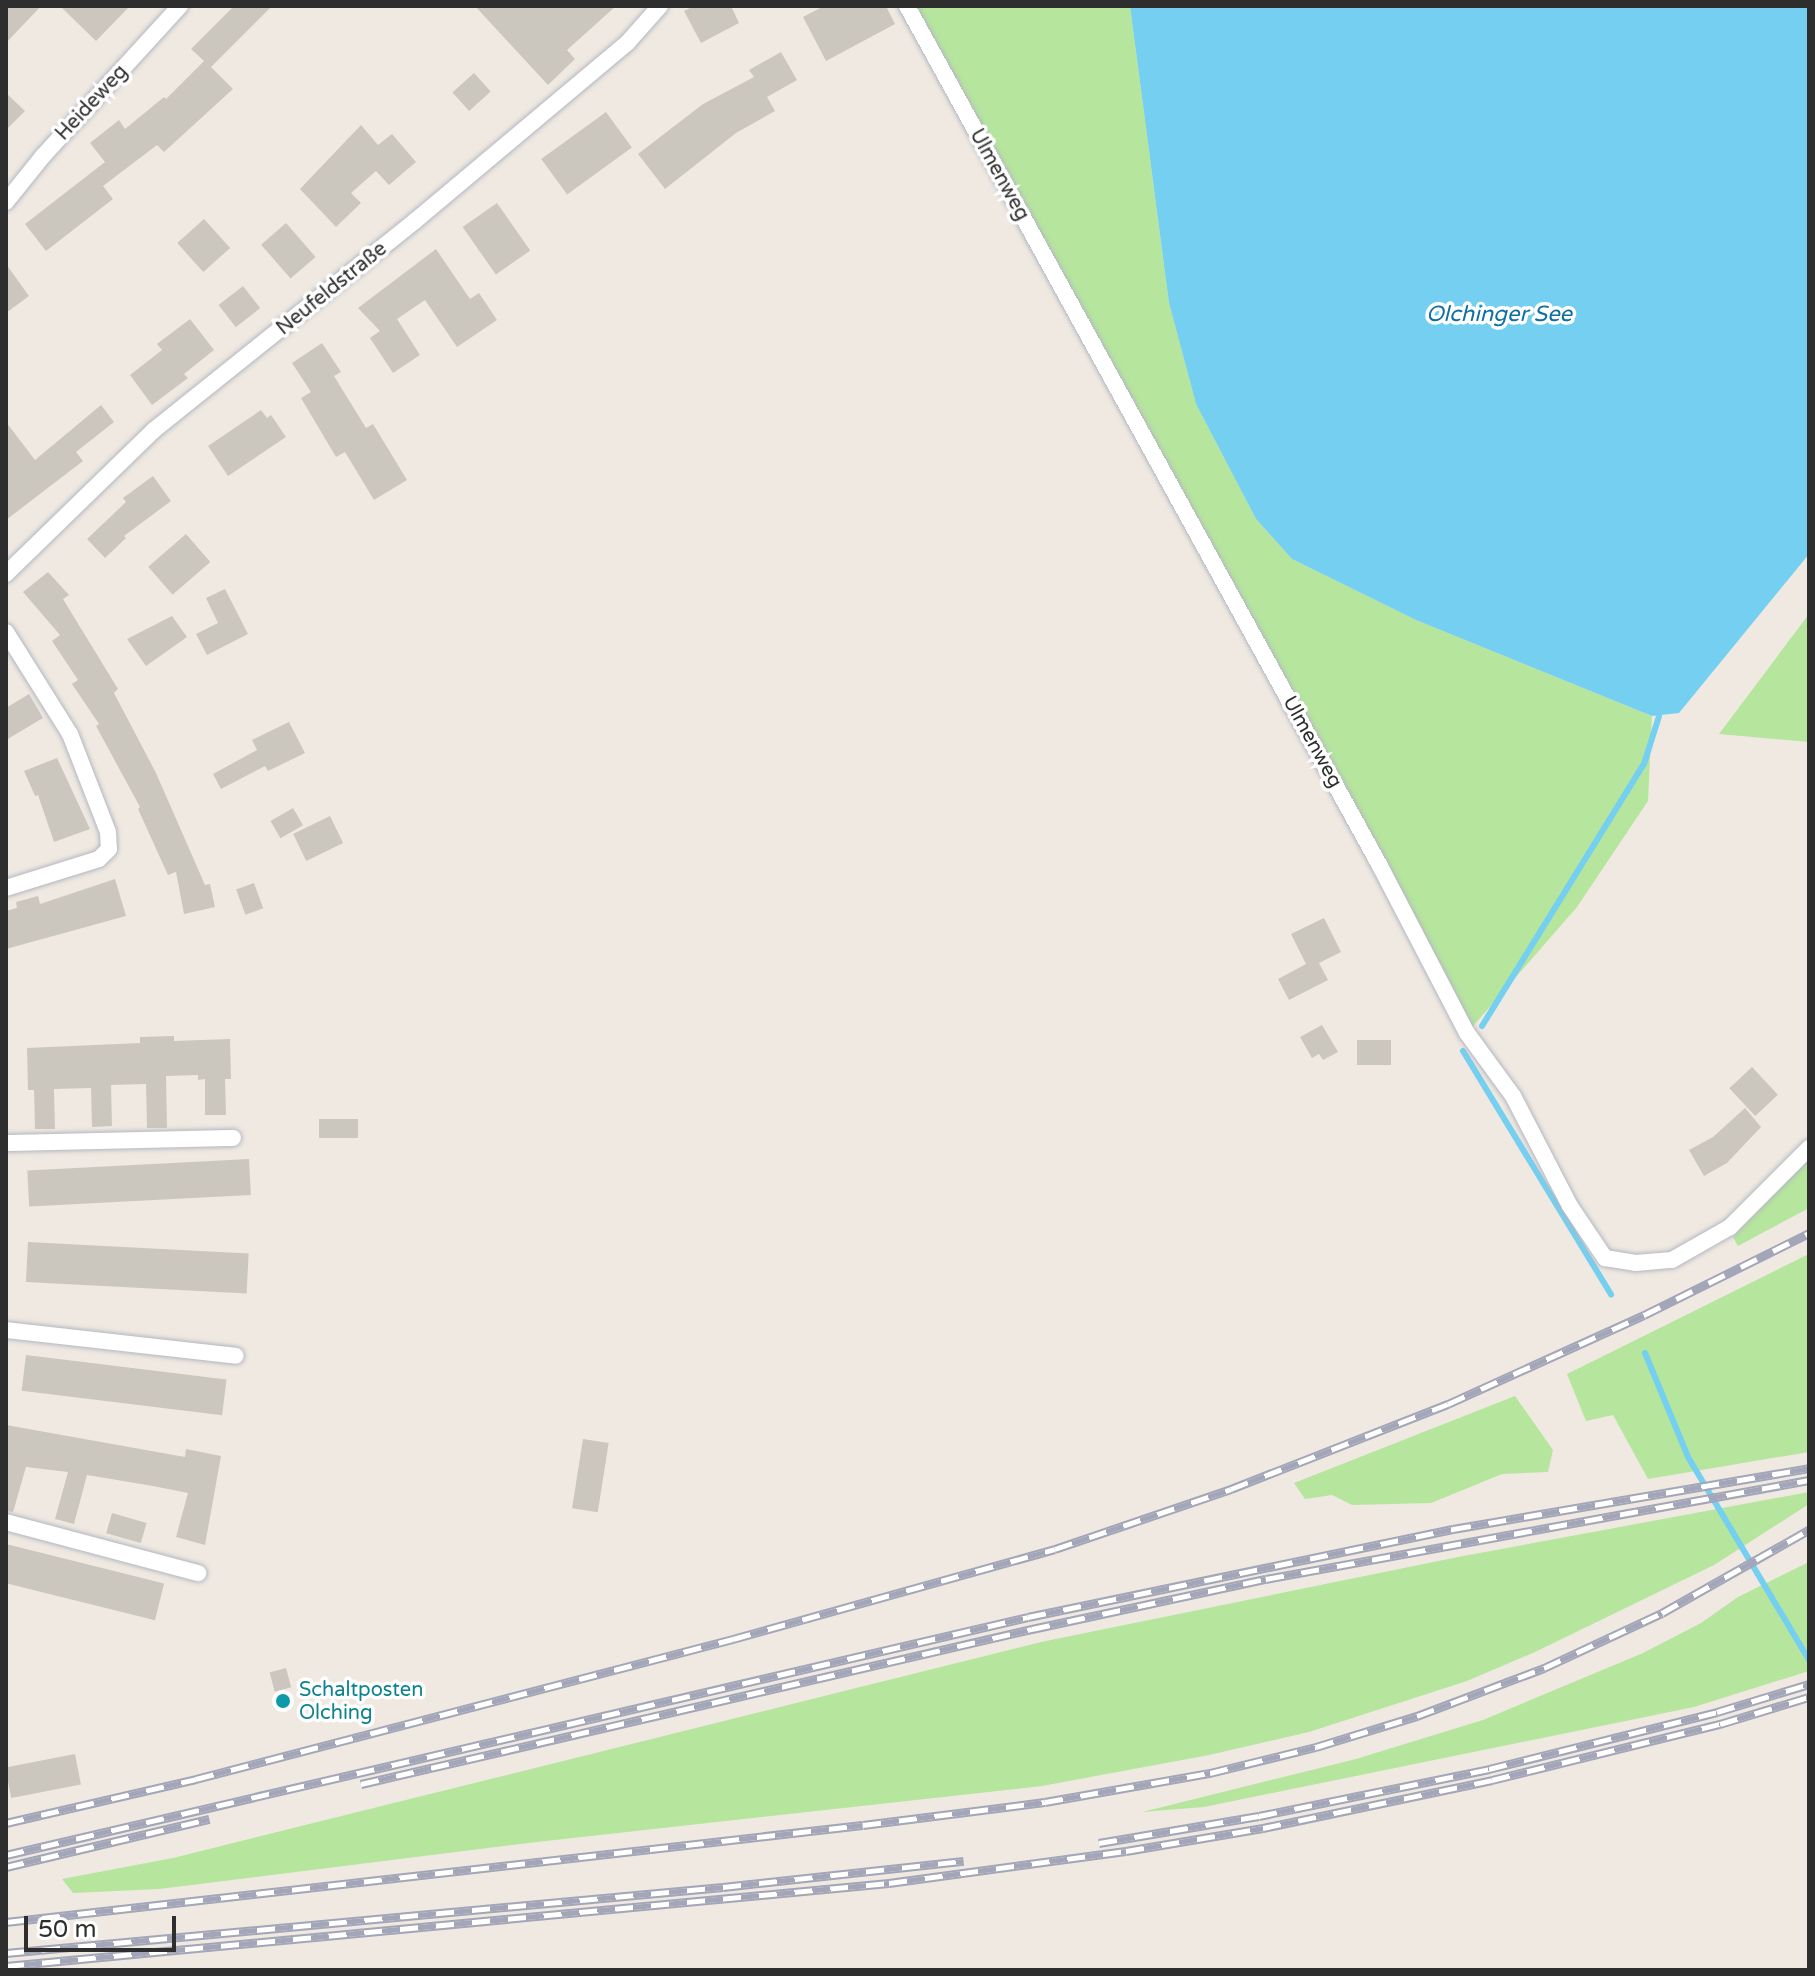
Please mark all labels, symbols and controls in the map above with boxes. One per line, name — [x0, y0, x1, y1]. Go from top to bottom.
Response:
street label: Heideweg — [51, 60, 133, 146]
street label: Ulmenweg — [964, 125, 1034, 225]
street label: Neufeldstraße — [272, 237, 392, 341]
water label: Olchinger See — [1426, 302, 1572, 328]
street label: Ulmenweg — [1277, 692, 1347, 792]
place label: Schaltposten Olching — [299, 1678, 423, 1725]
marker: Schaltposten Olching — [274, 1692, 292, 1710]
scale bar — [28, 1900, 180, 1950]
text: 50 m — [38, 1915, 96, 1944]

